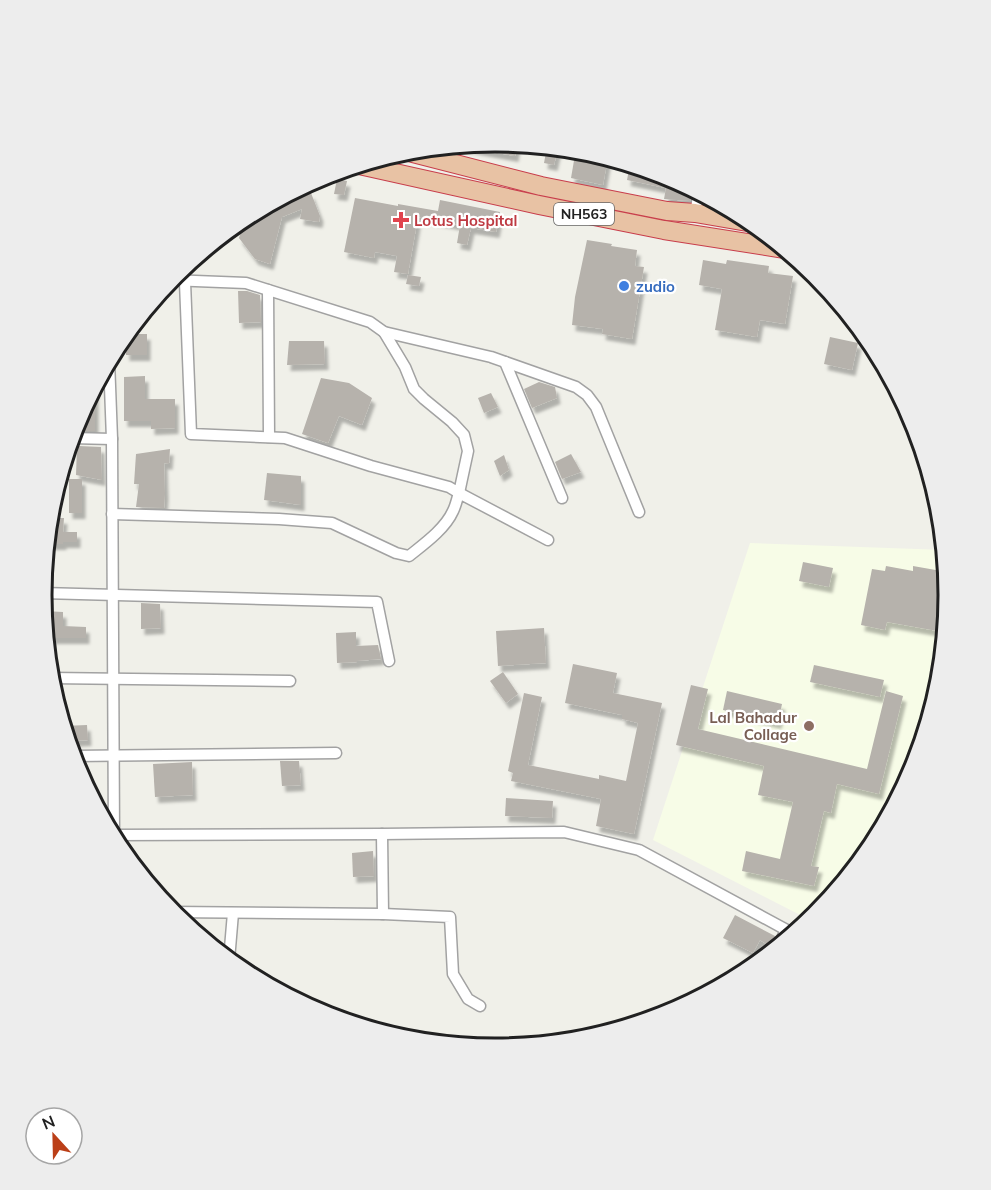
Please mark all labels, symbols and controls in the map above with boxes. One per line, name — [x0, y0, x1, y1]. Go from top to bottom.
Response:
road number: NH563 — [554, 203, 614, 225]
marker: Lotus Hospital — [392, 211, 410, 229]
place label: Lotus Hospital — [414, 211, 518, 230]
place label: zudio — [636, 277, 675, 296]
marker: zudio — [617, 279, 631, 293]
place label: Lal Bahadur Collage — [709, 708, 797, 744]
marker: Lal Bahadur Collage — [802, 719, 816, 733]
north arrow — [24, 1106, 84, 1166]
text: N — [39, 1111, 58, 1134]

